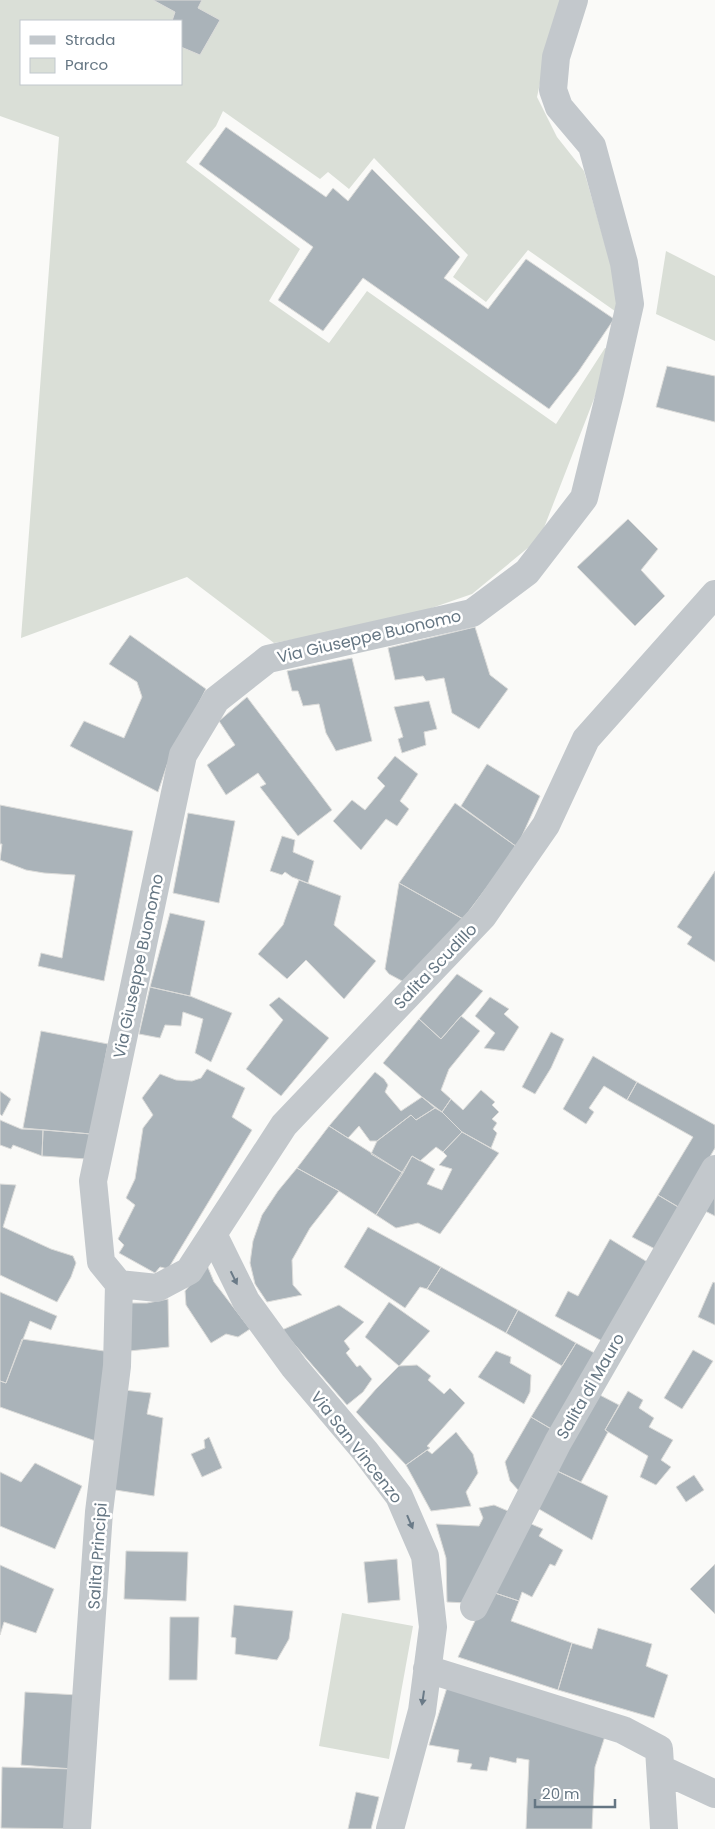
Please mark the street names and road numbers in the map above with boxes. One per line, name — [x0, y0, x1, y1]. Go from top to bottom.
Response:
street label: Via Giuseppe Buonomo — [275, 604, 463, 669]
street label: Via Giuseppe Buonomo — [108, 872, 169, 1060]
street label: Salita Scudillo — [388, 918, 482, 1014]
street label: Salita di Mauro — [551, 1329, 630, 1444]
street label: Via San Vincenzo — [305, 1386, 408, 1508]
street label: Salita Principi — [82, 1502, 113, 1610]

